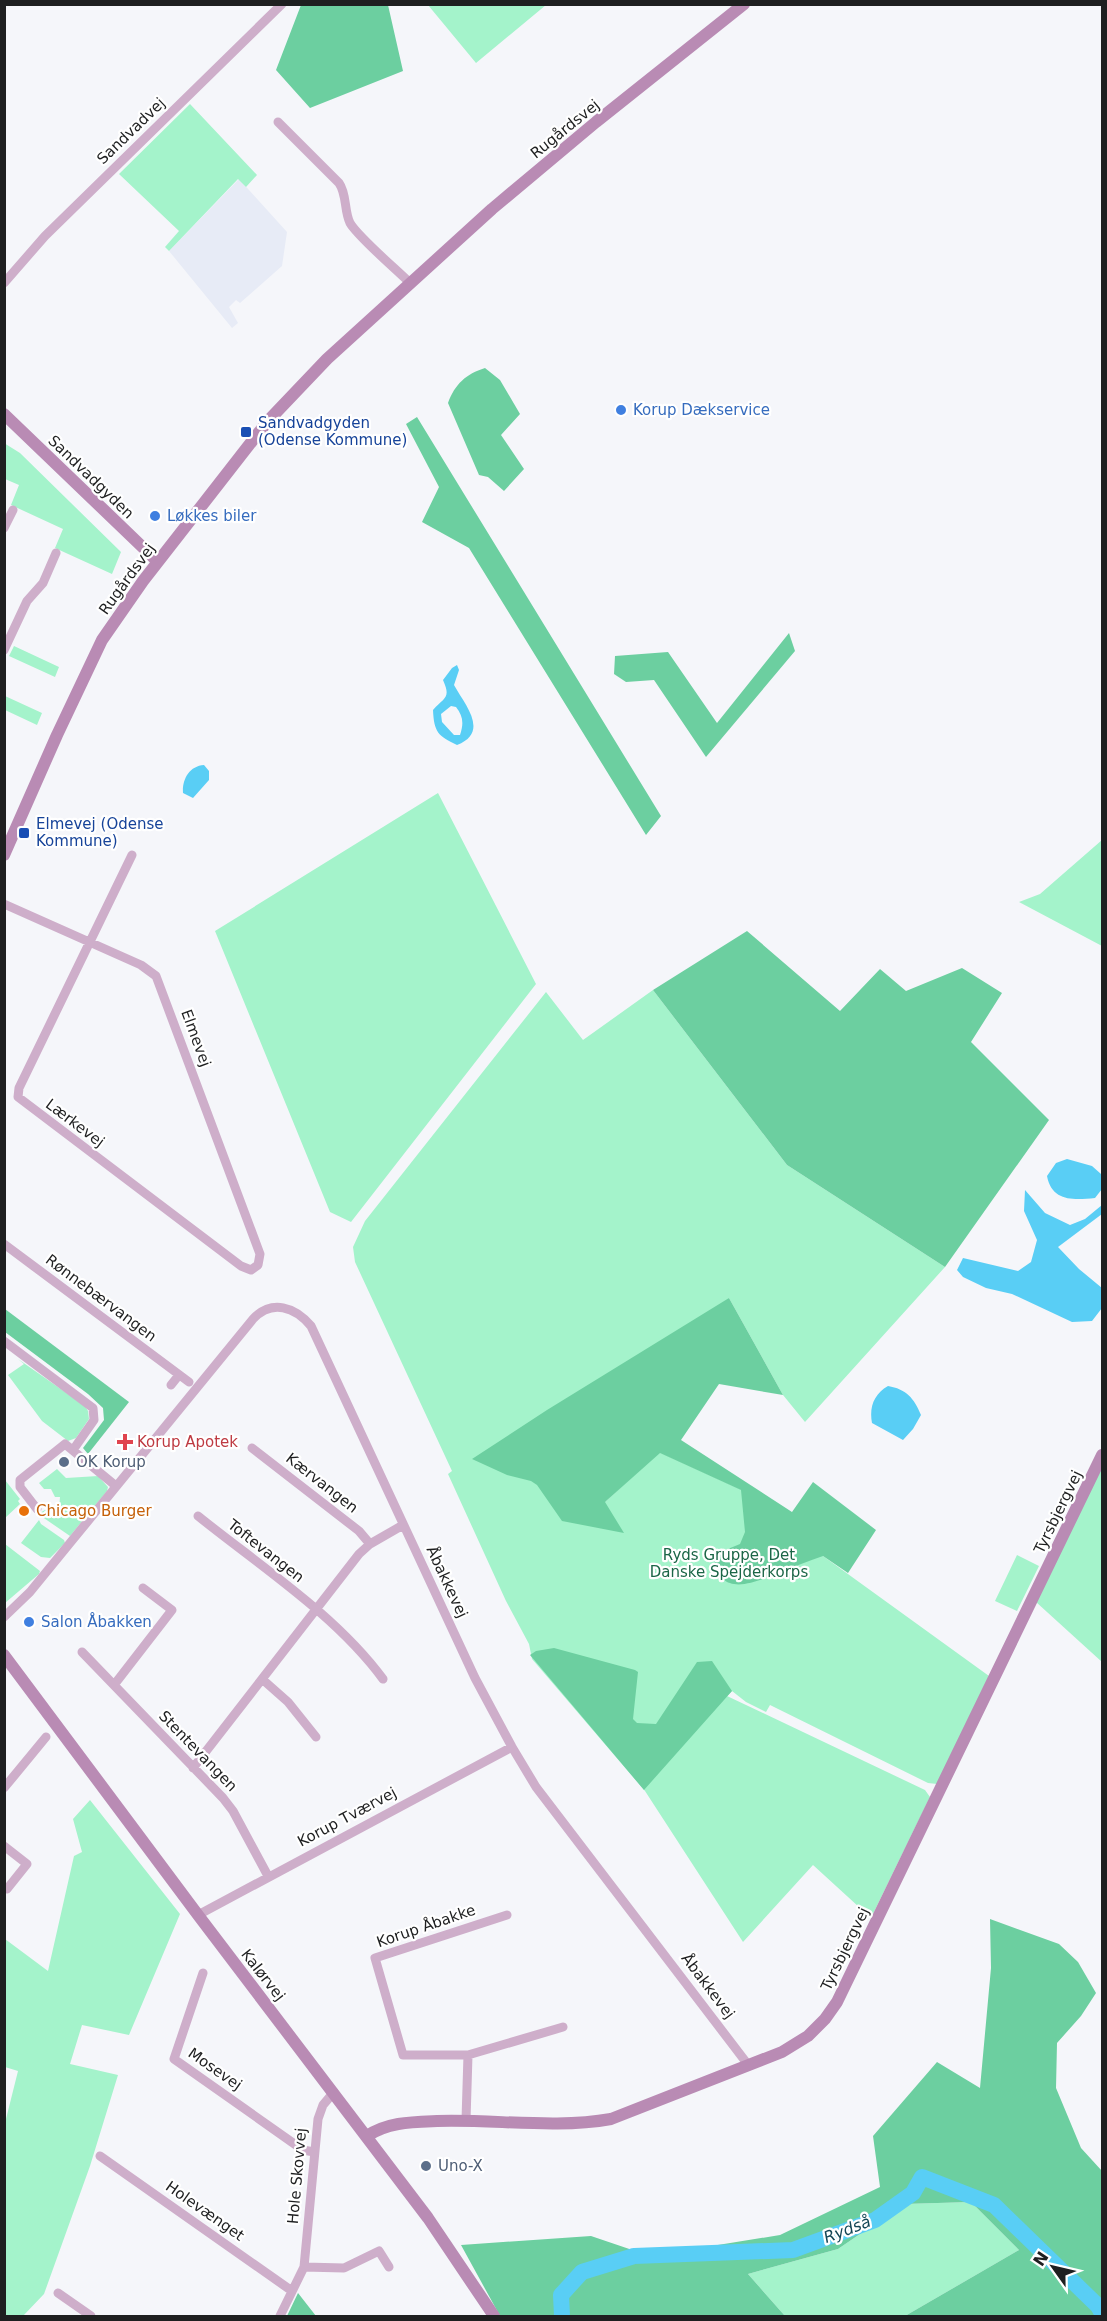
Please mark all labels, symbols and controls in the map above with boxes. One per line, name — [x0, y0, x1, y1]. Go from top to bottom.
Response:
street label: Sandvadvej — [93, 94, 169, 168]
street label: Rugårdsvej — [527, 96, 603, 162]
place label: Korup Dækservice — [633, 401, 770, 419]
marker: Korup Dækservice — [614, 403, 628, 417]
place label: Sandvadgyden (Odense Kommune) — [258, 414, 407, 449]
marker: Sandvadgyden (Odense Kommune) — [239, 425, 253, 439]
street label: Sandvadgyden — [44, 432, 138, 522]
place label: Løkkes biler — [167, 507, 257, 525]
marker: Løkkes biler — [148, 509, 162, 523]
street label: Rugårdsvej — [95, 540, 159, 618]
place label: Elmevej (Odense Kommune) — [36, 815, 164, 850]
marker: Elmevej (Odense Kommune) — [17, 826, 31, 840]
street label: Elmevej — [177, 1007, 215, 1069]
street label: Lærkevej — [42, 1095, 108, 1151]
street label: Rønnebærvangen — [42, 1250, 160, 1346]
place label: Korup Apotek — [137, 1433, 238, 1451]
marker: Korup Apotek — [118, 1435, 132, 1449]
street label: Kærvangen — [282, 1449, 362, 1517]
place label: OK Korup — [76, 1453, 146, 1471]
marker: OK Korup — [57, 1455, 71, 1469]
street label: Tyrsbjergvej — [1030, 1467, 1086, 1557]
place label: Chicago Burger — [36, 1502, 153, 1520]
marker: Chicago Burger — [17, 1504, 31, 1518]
street label: Toftevangen — [224, 1515, 308, 1586]
street label: Åbakkevej — [423, 1543, 472, 1621]
park label: Ryds Gruppe, Det Danske Spejderkorps — [650, 1546, 808, 1581]
place label: Salon Åbakken — [41, 1612, 152, 1631]
marker: Salon Åbakken — [22, 1615, 36, 1629]
street label: Stentevangen — [155, 1707, 241, 1795]
street label: Korup Tværvej — [294, 1783, 400, 1851]
street label: Korup Åbakke — [374, 1900, 478, 1951]
street label: Tyrsbjergvej — [817, 1904, 873, 1994]
street label: Kalørvej — [237, 1946, 289, 2004]
street label: Åbakkevej — [678, 1949, 739, 2022]
street label: Mosevej — [185, 2044, 245, 2094]
street label: Hole Skovvej — [284, 2127, 310, 2225]
place label: Uno-X — [438, 2157, 483, 2175]
marker: Uno-X — [419, 2159, 433, 2173]
street label: Holevænget — [162, 2177, 248, 2245]
water label: Rydså — [821, 2212, 873, 2247]
north arrow — [1023, 2237, 1083, 2297]
text: N — [1029, 2248, 1053, 2270]

